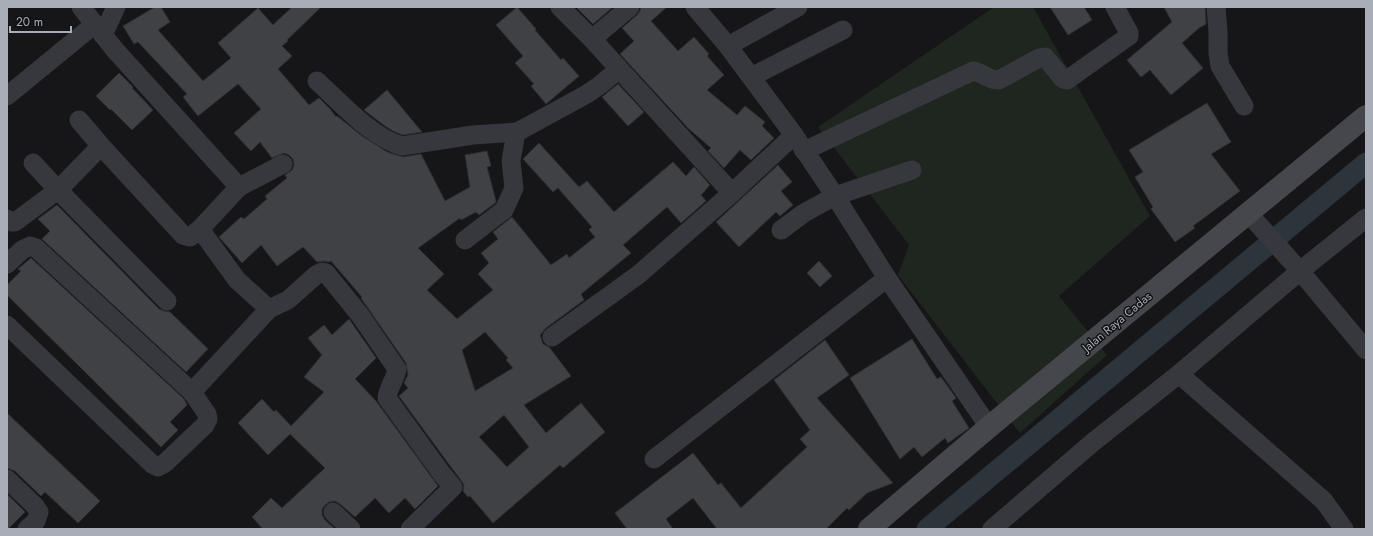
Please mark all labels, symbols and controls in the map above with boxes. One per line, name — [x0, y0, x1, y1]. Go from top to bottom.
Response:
scale bar — [10, 8, 71, 34]
text: 20 m — [16, 13, 43, 31]
street label: Jalan Raya Cadas — [1077, 287, 1156, 358]

